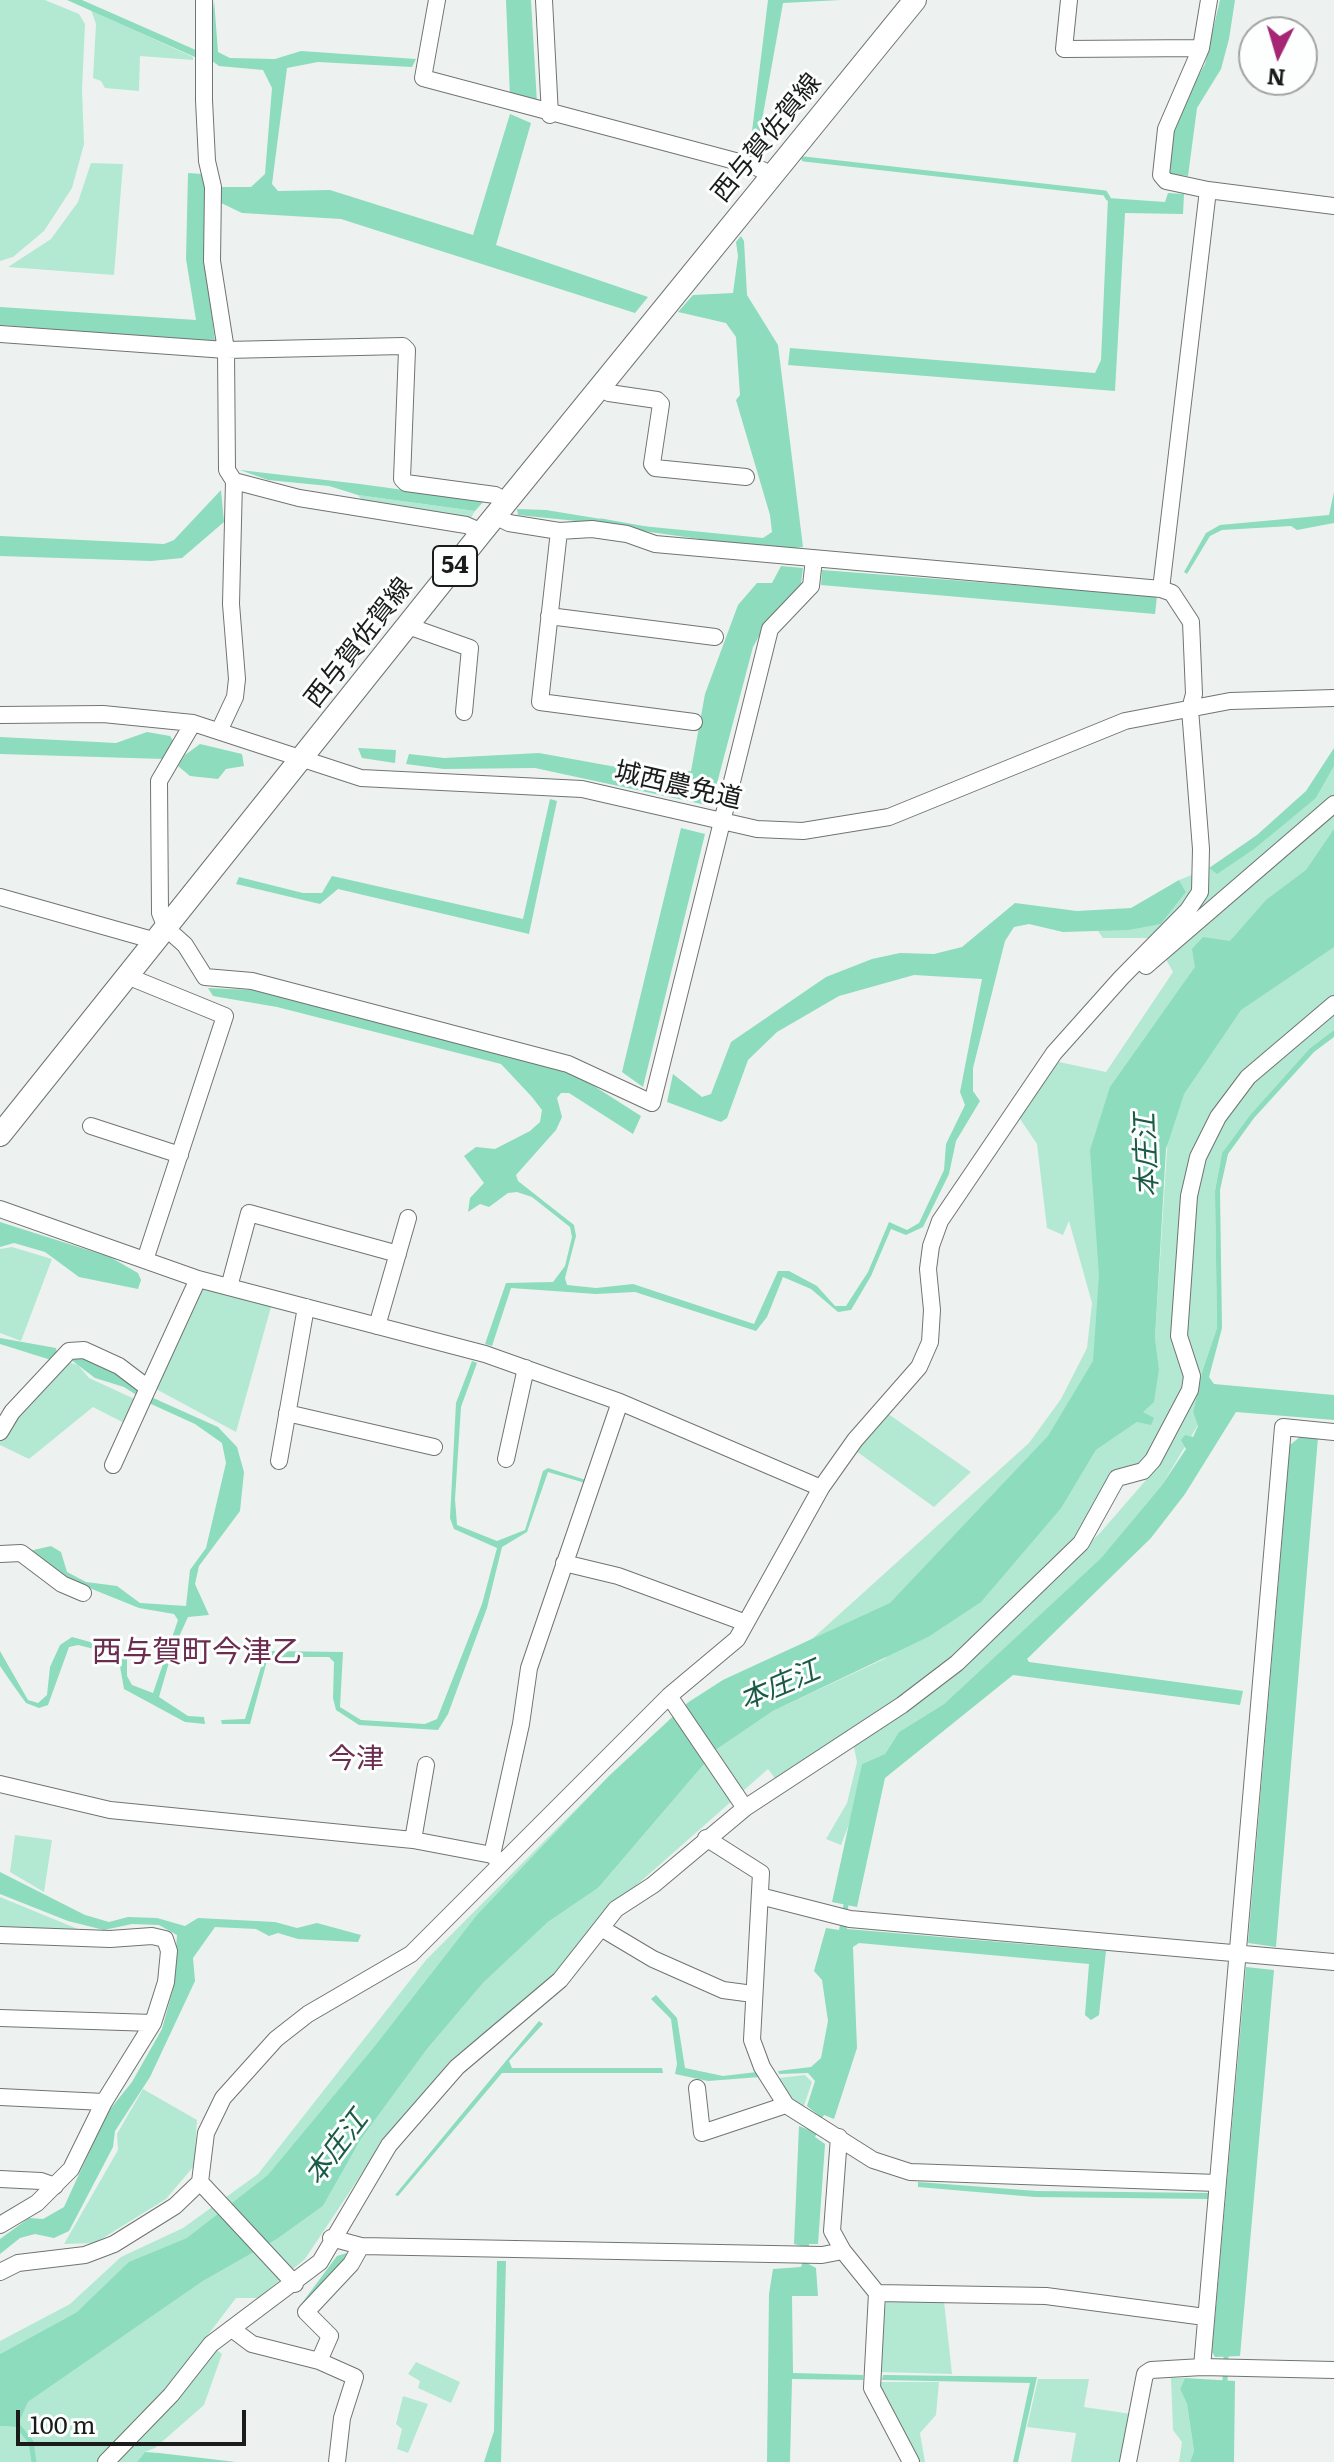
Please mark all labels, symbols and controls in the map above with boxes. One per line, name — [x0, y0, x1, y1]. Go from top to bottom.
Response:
north arrow — [1238, 16, 1318, 96]
text: N — [1265, 61, 1287, 96]
street label: 西与賀佐賀線 — [706, 68, 828, 208]
road number: 54 — [433, 546, 477, 586]
street label: 西与賀佐賀線 — [299, 572, 419, 714]
street label: 城西農免道 — [611, 756, 745, 816]
water label: 本庄江 — [1129, 1112, 1165, 1198]
district label: 西与賀町今津乙 — [92, 1635, 302, 1671]
water label: 本庄江 — [735, 1654, 825, 1718]
district label: 今津 — [328, 1743, 384, 1777]
water label: 本庄江 — [298, 2104, 376, 2192]
scale bar — [20, 2394, 250, 2444]
text: 100 m — [30, 2406, 96, 2441]

